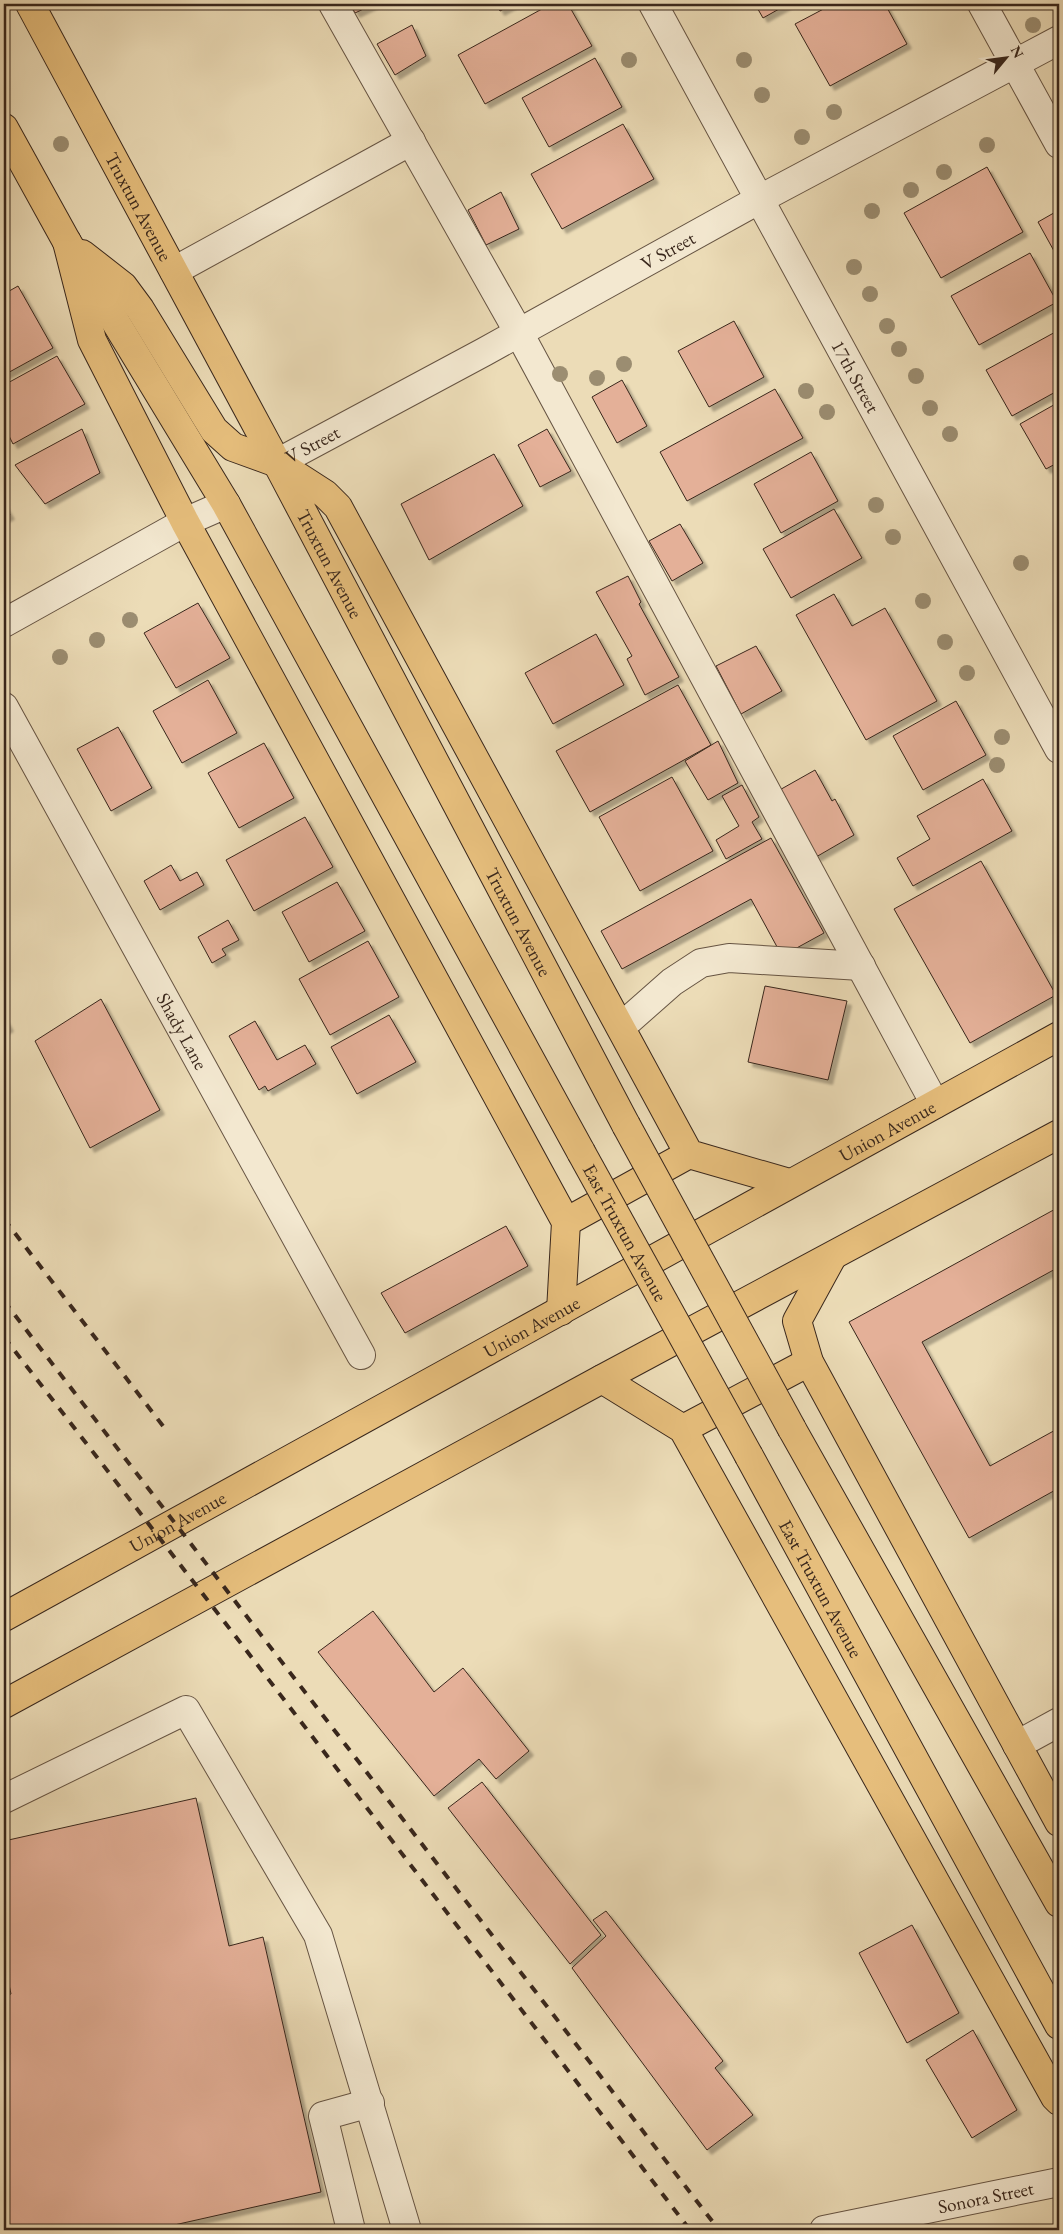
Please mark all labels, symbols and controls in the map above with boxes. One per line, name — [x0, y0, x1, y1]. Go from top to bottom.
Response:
north arrow — [980, 32, 1030, 82]
text: N — [1007, 42, 1028, 62]
street label: Truxtun Avenue — [99, 148, 178, 265]
street label: V Street — [636, 225, 700, 276]
street label: 17th Street — [825, 336, 885, 418]
street label: V Street — [281, 420, 344, 469]
street label: Truxtun Avenue — [291, 505, 369, 623]
street label: Truxtun Avenue — [479, 863, 557, 981]
street label: Shady Lane — [151, 988, 213, 1074]
street label: Union Avenue — [834, 1095, 940, 1168]
street label: East Truxtun Avenue — [577, 1160, 673, 1306]
street label: Union Avenue — [479, 1290, 584, 1364]
street label: Union Avenue — [125, 1485, 230, 1559]
street label: East Truxtun Avenue — [773, 1515, 869, 1662]
street label: Sonora Street — [936, 2175, 1036, 2219]

